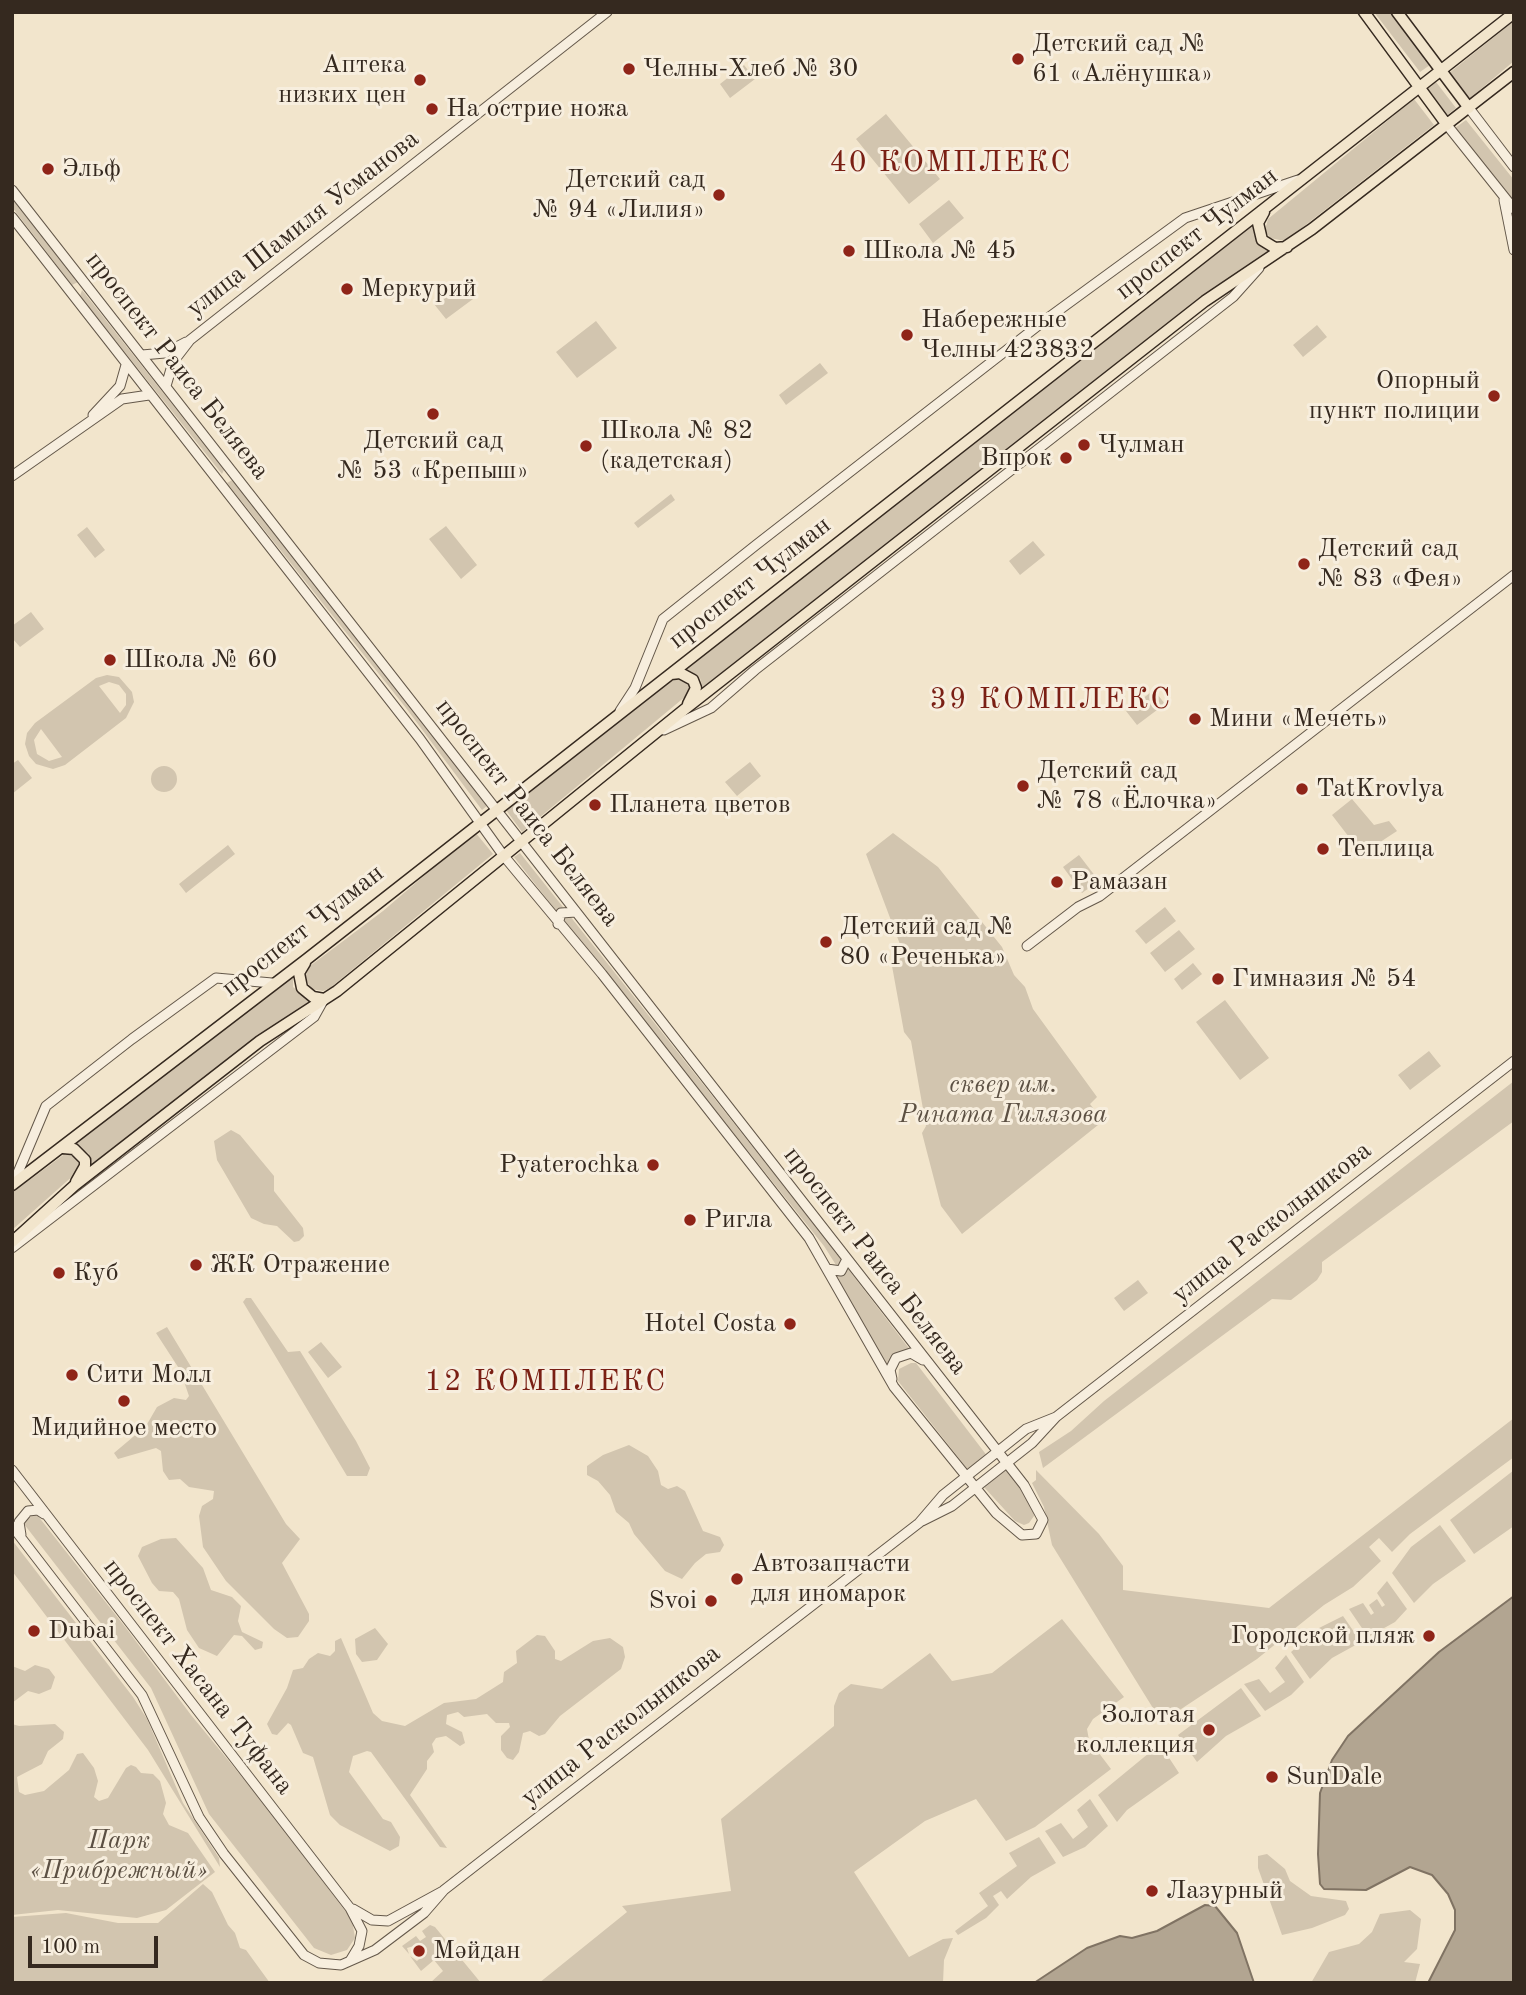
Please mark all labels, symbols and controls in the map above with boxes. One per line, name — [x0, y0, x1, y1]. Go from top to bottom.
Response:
place label: Детский сад № 61 «Алёнушка» — [1032, 28, 1213, 90]
place label: Аптека низких цен — [278, 49, 406, 110]
marker: Детский сад № 61 «Алёнушка» — [1010, 51, 1026, 67]
place label: Челны-Хлеб № 30 — [643, 53, 858, 85]
marker: Челны-Хлеб № 30 — [621, 61, 637, 77]
marker: Аптека низких цен — [412, 72, 428, 88]
place label: На острие ножа — [446, 93, 628, 125]
marker: На острие ножа — [424, 101, 440, 117]
street label: улица Шамиля Усманова — [181, 124, 425, 324]
district label: 40 КОМПЛЕКС — [831, 145, 1071, 181]
place label: Эльф — [62, 153, 121, 185]
marker: Эльф — [40, 161, 56, 177]
street label: проспект Чулман — [1110, 161, 1284, 307]
place label: Детский сад № 94 «Лилия» — [533, 164, 705, 226]
marker: Детский сад № 94 «Лилия» — [711, 187, 727, 203]
place label: Школа № 45 — [863, 235, 1016, 267]
marker: Школа № 45 — [841, 243, 857, 259]
street label: проспект Раиса Беляева — [78, 246, 276, 486]
place label: Меркурий — [361, 273, 476, 305]
marker: Меркурий — [339, 281, 355, 297]
place label: Набережные Челны 423832 — [921, 304, 1094, 366]
marker: Набережные Челны 423832 — [899, 327, 915, 343]
place label: Опорный пункт полиции — [1309, 365, 1480, 426]
marker: Опорный пункт полиции — [1486, 388, 1502, 404]
marker: Детский сад № 53 «Крепыш» — [425, 406, 441, 422]
place label: Школа № 82 (кадетская) — [600, 415, 753, 476]
place label: Детский сад № 53 «Крепыш» — [337, 425, 529, 486]
place label: Чулман — [1098, 429, 1185, 461]
marker: Чулман — [1076, 437, 1092, 453]
marker: Школа № 82 (кадетская) — [578, 438, 594, 454]
place label: Впрок — [980, 442, 1052, 474]
marker: Впрок — [1058, 450, 1074, 466]
street label: проспект Чулман — [663, 510, 837, 656]
place label: Детский сад № 83 «Фея» — [1318, 533, 1463, 594]
marker: Детский сад № 83 «Фея» — [1296, 556, 1312, 572]
place label: Школа № 60 — [124, 644, 277, 676]
marker: Школа № 60 — [102, 652, 118, 668]
district label: 39 КОМПЛЕКС — [931, 682, 1171, 718]
street label: проспект Раиса Беляева — [428, 693, 626, 933]
place label: Мини «Мечеть» — [1209, 703, 1388, 735]
marker: Мини «Мечеть» — [1187, 711, 1203, 727]
place label: Детский сад № 78 «Ёлочка» — [1037, 755, 1217, 816]
place label: TatKrovlya — [1316, 773, 1444, 805]
marker: Детский сад № 78 «Ёлочка» — [1015, 778, 1031, 794]
marker: TatKrovlya — [1294, 781, 1310, 797]
place label: Планета цветов — [609, 789, 790, 821]
marker: Планета цветов — [587, 797, 603, 813]
place label: Теплица — [1337, 833, 1434, 865]
marker: Теплица — [1315, 841, 1331, 857]
street label: проспект Чулман — [216, 858, 390, 1004]
place label: Рамазан — [1071, 866, 1168, 898]
marker: Рамазан — [1049, 874, 1065, 890]
place label: Детский сад № 80 «Реченька» — [840, 911, 1015, 972]
marker: Детский сад № 80 «Реченька» — [818, 934, 834, 950]
place label: Гимназия № 54 — [1232, 963, 1416, 995]
marker: Гимназия № 54 — [1210, 971, 1226, 987]
park label: сквер им. Рината Гилязова — [899, 1069, 1107, 1130]
street label: улица Раскольникова — [1166, 1135, 1378, 1311]
street label: проспект Раиса Беляева — [776, 1141, 974, 1381]
place label: Pyaterochka — [499, 1149, 639, 1181]
marker: Pyaterochka — [645, 1157, 661, 1173]
place label: Ригла — [704, 1204, 772, 1236]
marker: Ригла — [682, 1212, 698, 1228]
place label: ЖК Отражение — [210, 1249, 390, 1281]
place label: Куб — [73, 1257, 119, 1289]
marker: ЖК Отражение — [188, 1257, 204, 1273]
marker: Куб — [51, 1265, 67, 1281]
place label: Hotel Costa — [644, 1308, 776, 1340]
marker: Hotel Costa — [782, 1316, 798, 1332]
place label: Сити Молл — [86, 1359, 212, 1391]
district label: 12 КОМПЛЕКС — [426, 1364, 666, 1400]
marker: Сити Молл — [64, 1367, 80, 1383]
marker: Мидийное место — [116, 1393, 132, 1409]
place label: Мидийное место — [31, 1412, 217, 1444]
place label: Автозапчасти для иномарок — [751, 1548, 910, 1610]
street label: проспект Хасана Туфана — [96, 1553, 300, 1801]
marker: Автозапчасти для иномарок — [729, 1571, 745, 1587]
place label: Svoi — [648, 1585, 697, 1617]
marker: Svoi — [703, 1593, 719, 1609]
place label: Dubai — [48, 1615, 115, 1647]
place label: Городской пляж — [1231, 1620, 1415, 1652]
marker: Dubai — [26, 1623, 42, 1639]
marker: Городской пляж — [1421, 1628, 1437, 1644]
street label: улица Раскольникова — [515, 1638, 727, 1814]
place label: Золотая коллекция — [1076, 1699, 1195, 1760]
marker: Золотая коллекция — [1201, 1722, 1217, 1738]
place label: SunDale — [1286, 1761, 1382, 1793]
marker: SunDale — [1264, 1769, 1280, 1785]
park label: Парк «Прибрежный» — [30, 1825, 208, 1886]
place label: Лазурный — [1166, 1875, 1283, 1907]
marker: Лазурный — [1144, 1883, 1160, 1899]
scale bar — [32, 1922, 161, 1966]
place label: Мәйдан — [433, 1935, 521, 1967]
text: 100 m — [41, 1937, 100, 1958]
marker: Мәйдан — [411, 1943, 427, 1959]

